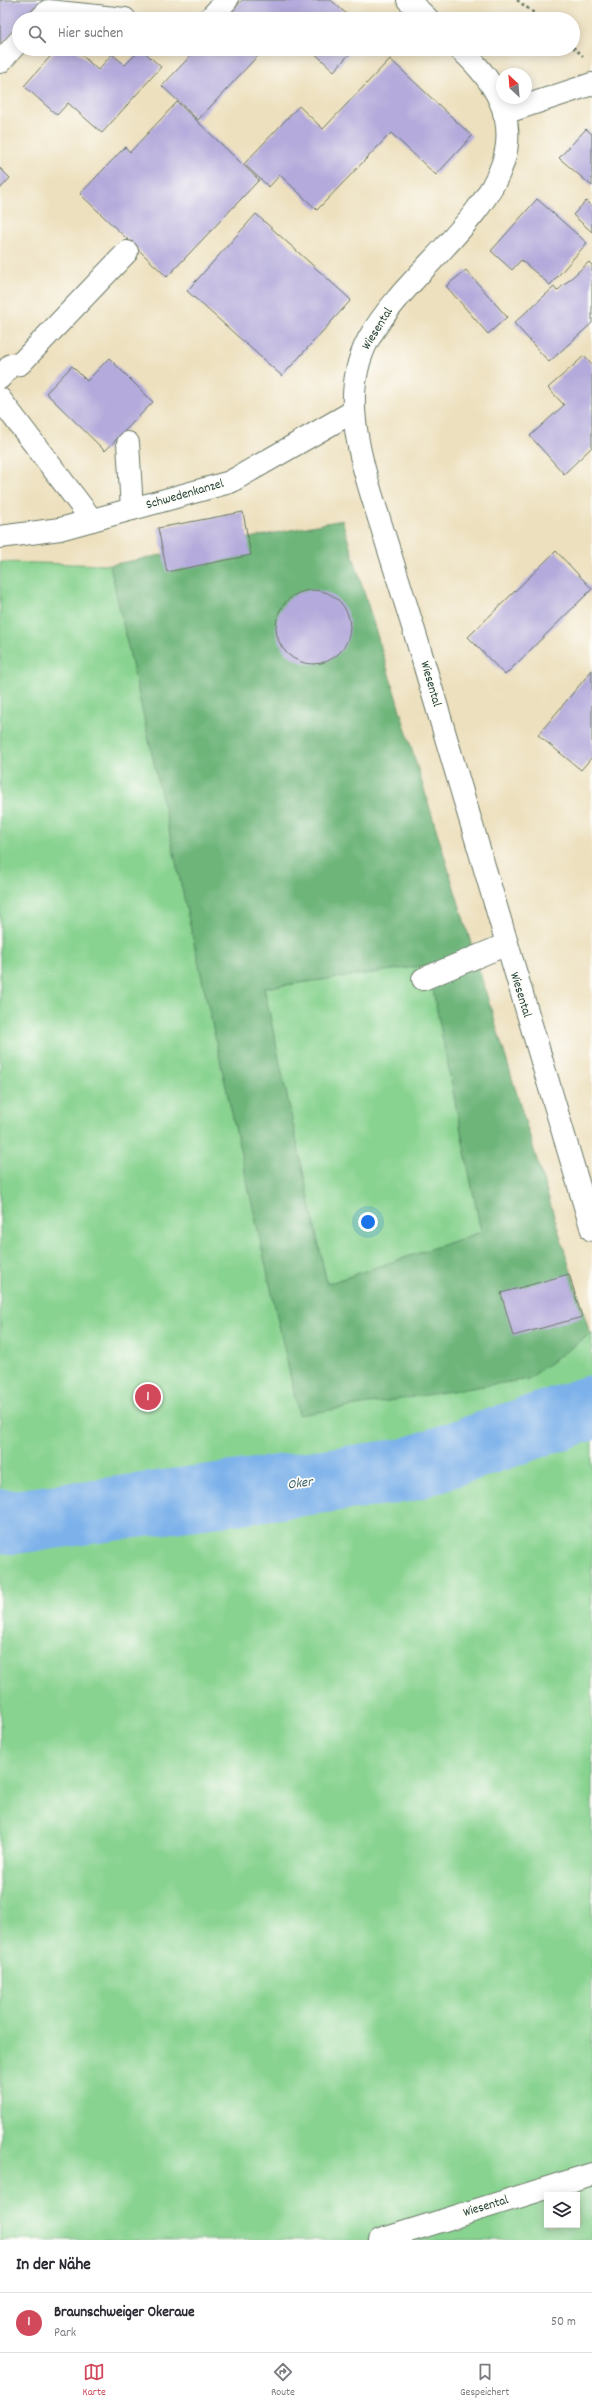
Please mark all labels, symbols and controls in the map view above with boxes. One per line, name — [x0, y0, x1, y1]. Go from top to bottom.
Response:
search box — [12, 12, 580, 56]
icon: search — [26, 23, 48, 45]
text: Hier suchen — [58, 23, 123, 45]
north arrow — [496, 68, 532, 104]
street label: Wiesental — [358, 304, 398, 354]
street label: Schwedenkanzel — [144, 475, 226, 515]
street label: Wiesental — [414, 659, 446, 709]
street label: Wiesental — [504, 970, 536, 1020]
your location — [358, 1212, 378, 1232]
pin: 1 — [135, 1382, 161, 1412]
water label: Oker — [286, 1472, 316, 1496]
street label: Wiesental — [461, 2191, 511, 2223]
map controls — [544, 2192, 580, 2228]
button: layers — [544, 2192, 580, 2228]
text: In der Nähe — [16, 2254, 91, 2278]
text: Braunschweiger Okeraue — [54, 2302, 195, 2324]
text: 1 — [28, 2313, 30, 2332]
text: 50 m — [551, 2313, 576, 2332]
text: Park — [54, 2324, 76, 2343]
tab: Karte — [83, 2361, 106, 2401]
tab: Route — [271, 2361, 295, 2401]
tab: Gespeichert — [460, 2361, 509, 2401]

